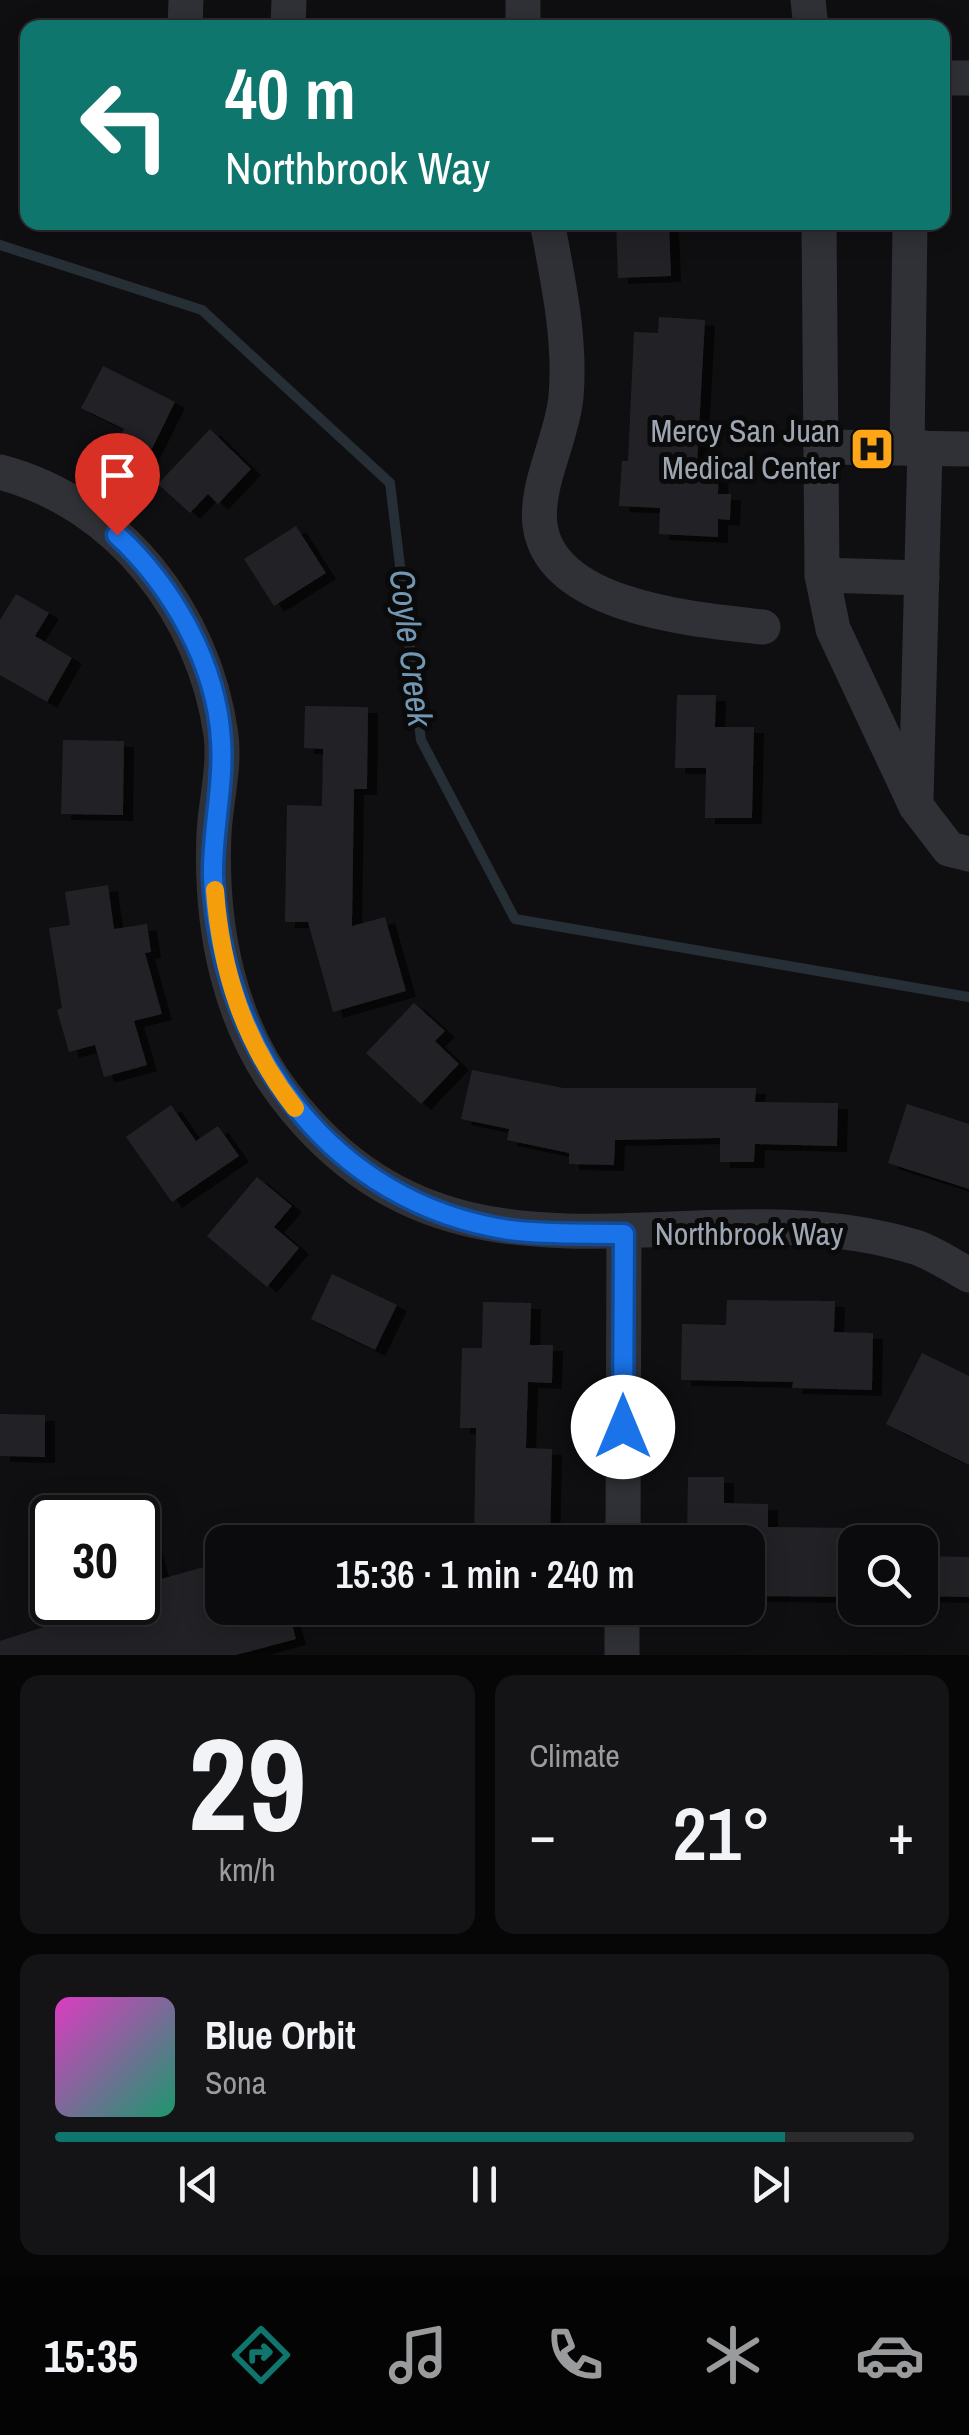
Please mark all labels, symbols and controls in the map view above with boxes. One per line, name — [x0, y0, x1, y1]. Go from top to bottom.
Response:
text: 40 m — [225, 47, 356, 141]
icon: left — [60, 60, 190, 190]
text: Northbrook Way — [225, 137, 490, 198]
place label: Mercy San Juan Medical Center — [650, 409, 840, 489]
hospital icon: Mercy San Juan Medical Center — [849, 426, 895, 472]
pin — [75, 433, 160, 536]
icon: arrive — [90, 448, 145, 503]
water label: Coyle Creek — [379, 567, 445, 731]
street label: Northbrook Way — [655, 1212, 843, 1255]
position arrow — [571, 1375, 675, 1479]
speed limit sign: 30 — [30, 1495, 160, 1625]
map controls — [838, 1525, 938, 1625]
button: search — [838, 1525, 938, 1625]
text: 15:36 · 1 min · 240 m — [335, 1549, 635, 1600]
text: 29 — [188, 1695, 307, 1871]
text: Climate — [530, 1734, 620, 1777]
text: 21° — [673, 1782, 771, 1883]
text: − — [530, 1797, 556, 1871]
text: + — [888, 1797, 914, 1871]
text: km/h — [219, 1848, 276, 1891]
text: Blue Orbit — [205, 2010, 356, 2061]
text: Sona — [205, 2061, 266, 2104]
icon: previous — [171, 2157, 226, 2212]
icon: pause — [457, 2157, 512, 2212]
icon: next — [743, 2157, 798, 2212]
icon: directions — [226, 2320, 296, 2390]
icon: music — [383, 2320, 453, 2390]
icon: phone — [540, 2320, 610, 2390]
icon: climate — [698, 2320, 768, 2390]
icon: car — [855, 2320, 925, 2390]
text: 15:35 — [44, 2325, 138, 2386]

